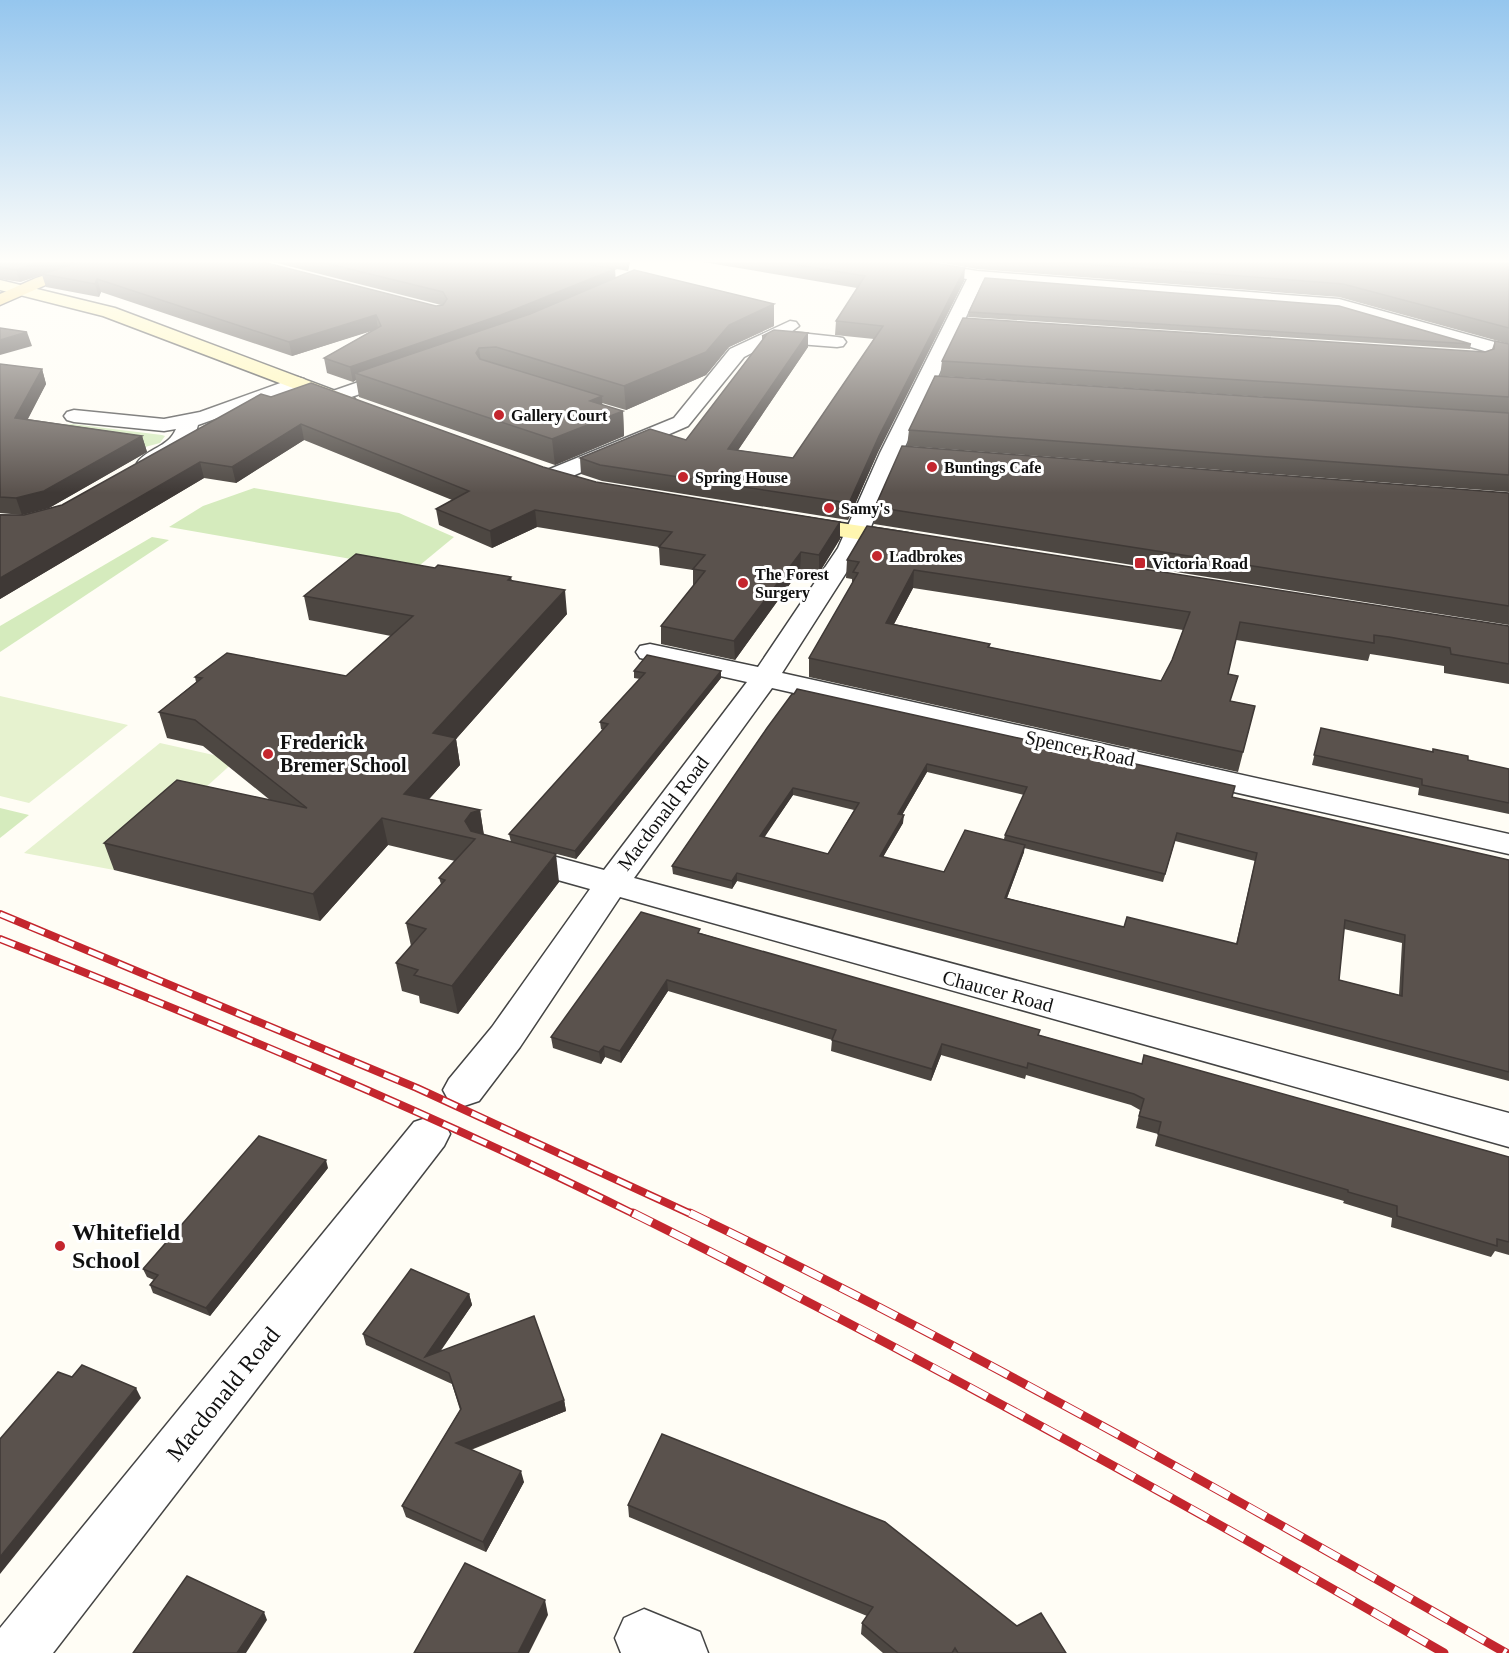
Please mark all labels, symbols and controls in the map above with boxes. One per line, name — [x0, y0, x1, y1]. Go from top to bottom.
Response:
place label: Gallery Court — [511, 407, 608, 425]
marker: Gallery Court — [492, 408, 506, 422]
place label: Buntings Cafe — [944, 459, 1041, 477]
marker: Buntings Cafe — [925, 460, 939, 474]
place label: Spring House — [695, 469, 788, 487]
marker: Spring House — [676, 470, 690, 484]
place label: Samy's — [841, 500, 890, 518]
marker: Samy's — [822, 501, 836, 515]
place label: Ladbrokes — [889, 548, 963, 565]
marker: Ladbrokes — [870, 549, 884, 563]
place label: Victoria Road — [1152, 555, 1248, 572]
marker: Victoria Road — [1133, 556, 1147, 570]
place label: The Forest Surgery — [755, 566, 830, 602]
marker: The Forest Surgery — [736, 576, 750, 590]
street label: Spencer Road — [1023, 726, 1137, 771]
place label: Frederick Bremer School — [280, 731, 407, 776]
marker: Frederick Bremer School — [261, 747, 275, 761]
street label: Macdonald Road — [613, 752, 713, 874]
street label: Chaucer Road — [940, 966, 1056, 1016]
place label: Whitefield School — [72, 1219, 181, 1273]
marker: Whitefield School — [53, 1239, 67, 1253]
street label: Macdonald Road — [161, 1322, 285, 1466]

